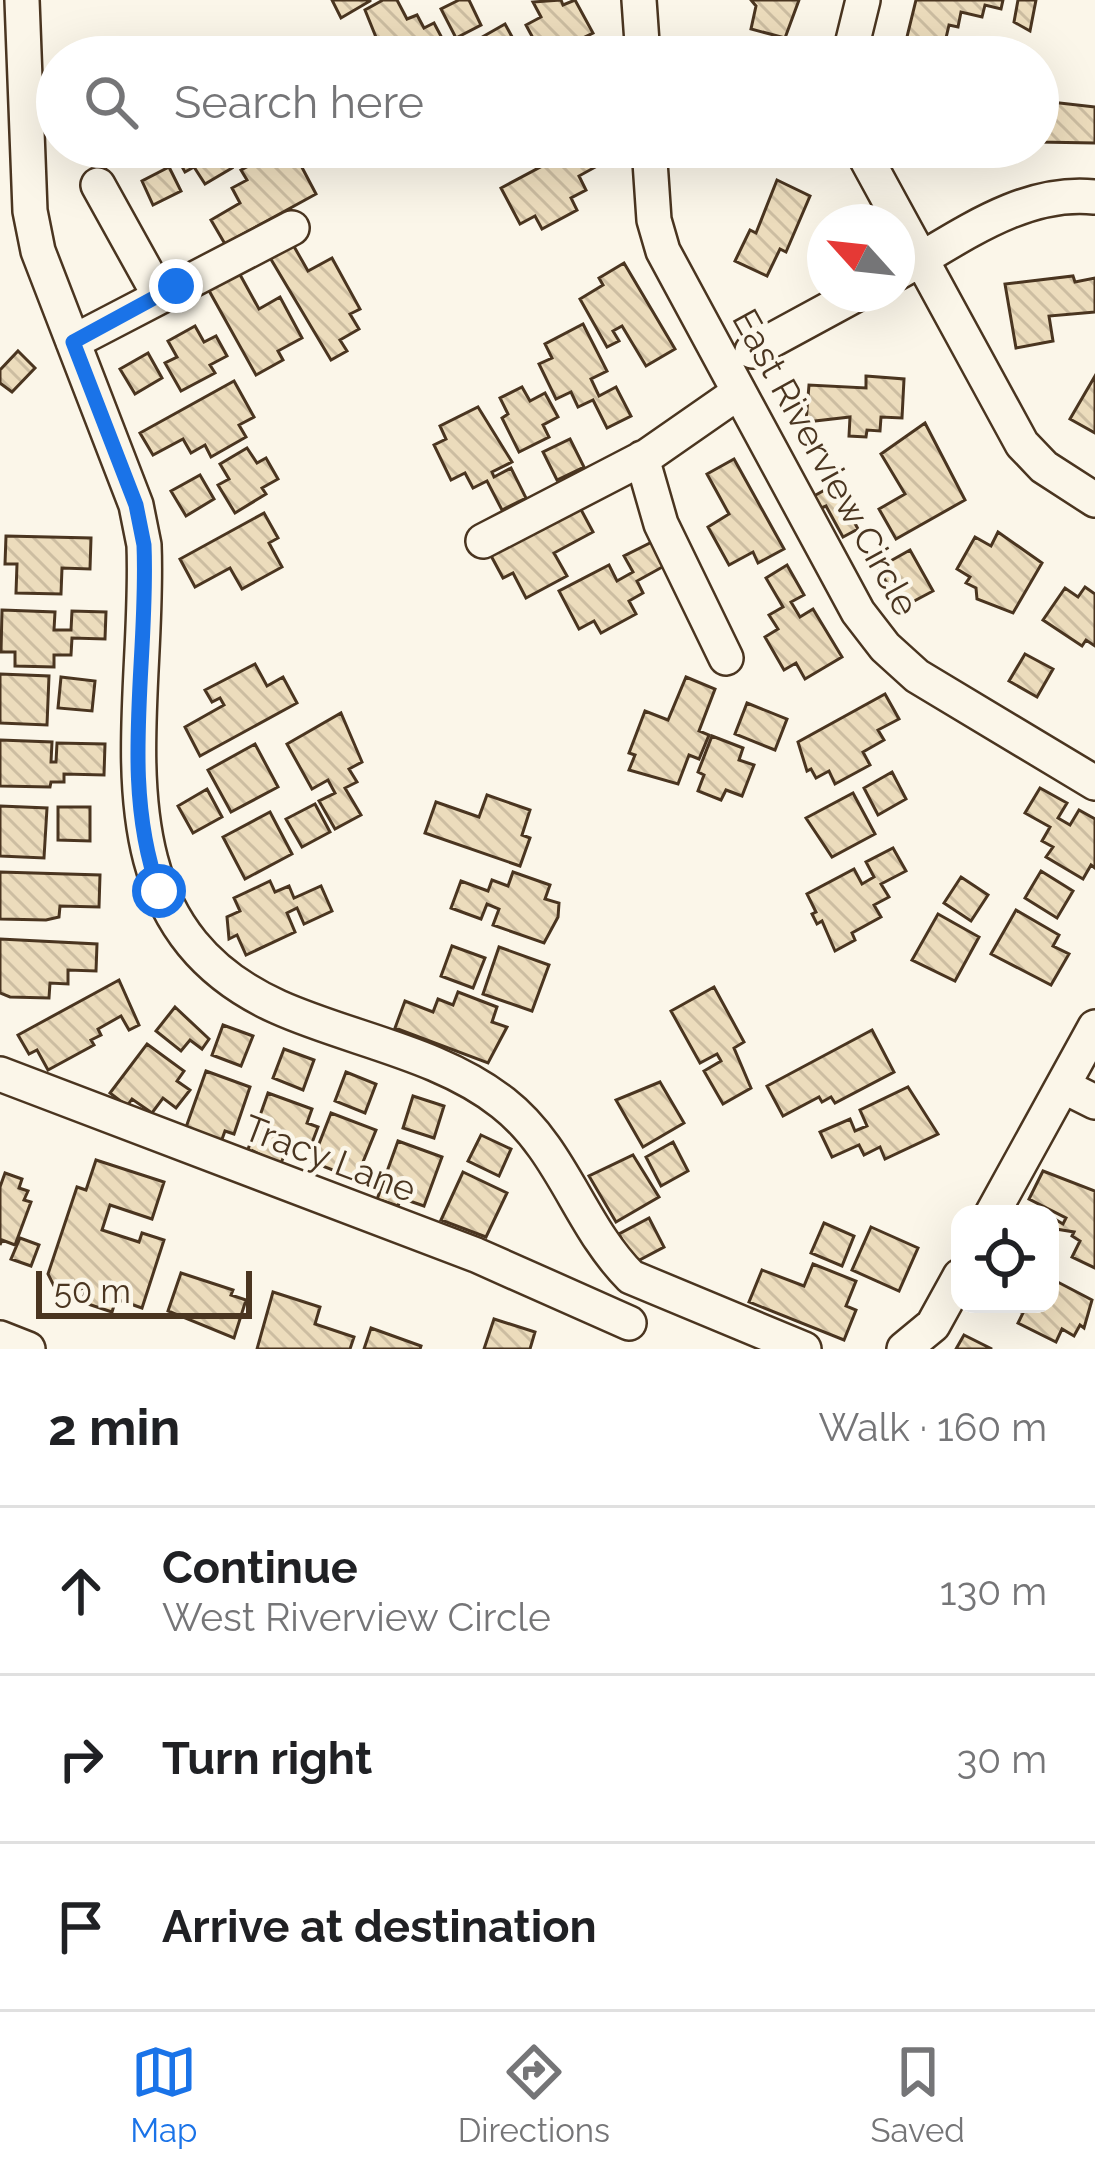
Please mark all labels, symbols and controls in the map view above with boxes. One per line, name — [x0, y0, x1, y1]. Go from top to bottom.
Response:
search box — [36, 36, 1059, 168]
icon: search — [78, 69, 144, 135]
text: Search here — [174, 76, 424, 129]
north arrow — [807, 204, 915, 312]
route end — [149, 259, 203, 313]
street label: East Riverview Circle — [724, 301, 928, 623]
route start — [132, 864, 186, 918]
street label: Tracy Lane — [238, 1106, 422, 1210]
map controls — [951, 1205, 1059, 1313]
button: locate — [951, 1205, 1059, 1313]
scale bar — [36, 1265, 252, 1318]
text: 50 m — [54, 1272, 131, 1311]
text: 2 min — [48, 1397, 180, 1457]
text: Walk · 160 m — [819, 1404, 1047, 1450]
text: Continue — [162, 1541, 358, 1594]
icon: ahead — [48, 1558, 114, 1624]
text: 130 m — [940, 1568, 1047, 1614]
text: West Riverview Circle — [162, 1594, 551, 1640]
icon: right — [48, 1726, 114, 1792]
text: Turn right — [162, 1732, 372, 1785]
text: 30 m — [957, 1736, 1047, 1782]
icon: arrive — [48, 1894, 114, 1960]
text: Arrive at destination — [162, 1900, 597, 1953]
tab: Map — [130, 2039, 197, 2150]
tab: Directions — [458, 2039, 610, 2150]
tab: Saved — [870, 2039, 965, 2150]

